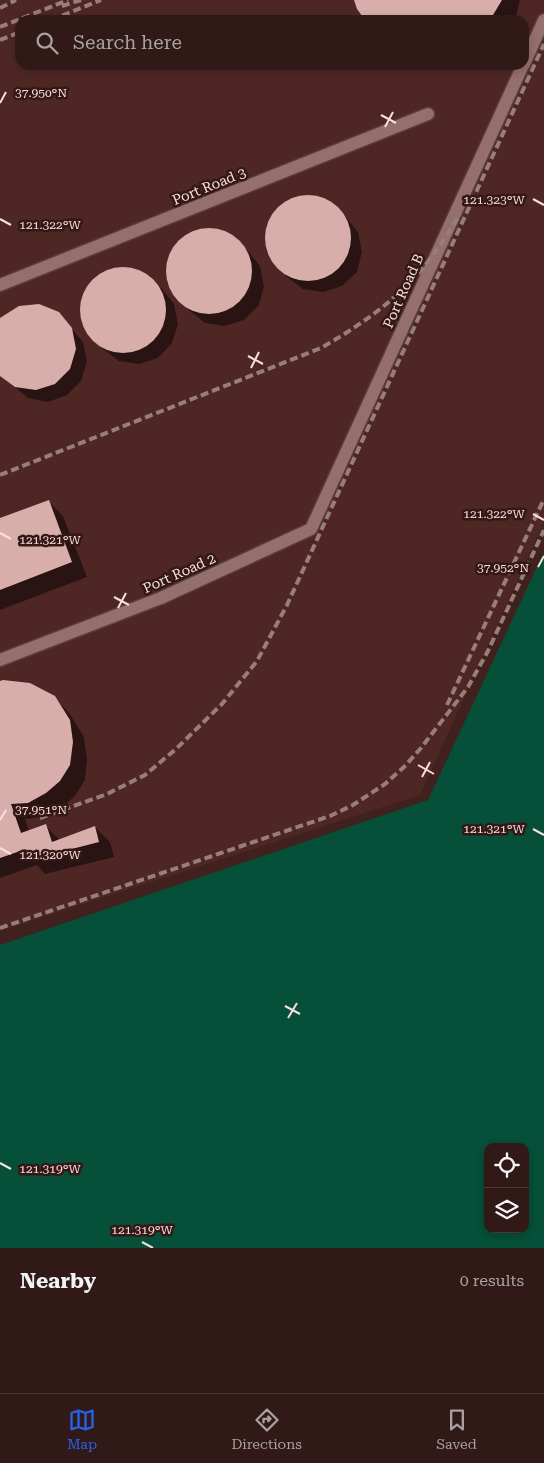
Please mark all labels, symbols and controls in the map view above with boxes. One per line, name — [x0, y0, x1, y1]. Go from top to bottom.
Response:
search box — [15, 15, 529, 70]
icon: search — [33, 29, 61, 57]
text: Search here — [73, 31, 182, 54]
text: 37.950°N — [15, 86, 67, 100]
street label: Port Road 3 — [170, 164, 248, 208]
text: 121.323°W — [463, 193, 526, 207]
text: 121.322°W — [19, 218, 82, 232]
street label: Port Road B — [380, 252, 426, 330]
text: 121.322°W — [463, 507, 526, 521]
text: 121.321°W — [19, 533, 82, 547]
street label: Port Road 2 — [140, 550, 218, 596]
text: 37.952°N — [477, 561, 529, 575]
text: 37.951°N — [15, 803, 67, 817]
text: 121.321°W — [463, 822, 526, 836]
text: 121.320°W — [19, 848, 82, 862]
map controls — [484, 1143, 529, 1233]
button: locate — [484, 1143, 529, 1188]
text: 121.319°W — [19, 1162, 82, 1176]
button: layers — [484, 1188, 529, 1233]
text: 121.319°W — [111, 1223, 174, 1237]
text: Nearby — [20, 1269, 96, 1293]
text: 0 results — [460, 1271, 524, 1290]
tab: Map — [67, 1406, 97, 1452]
tab: Directions — [231, 1406, 302, 1452]
tab: Saved — [436, 1406, 477, 1452]

